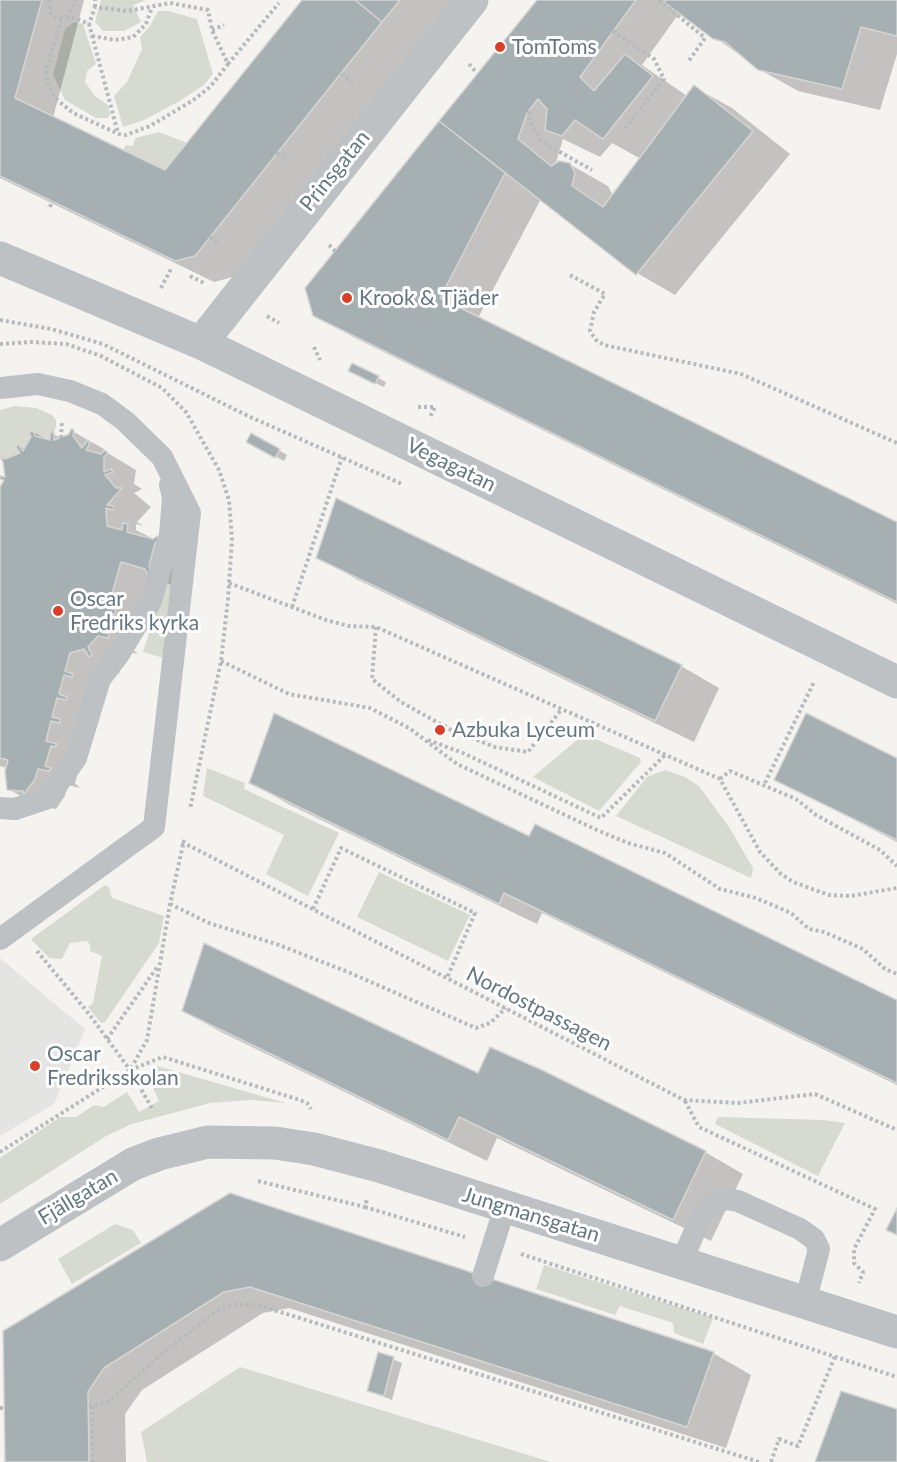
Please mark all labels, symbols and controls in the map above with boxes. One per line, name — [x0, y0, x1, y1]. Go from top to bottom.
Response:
place label: TomToms — [512, 34, 597, 60]
marker: TomToms — [493, 40, 507, 54]
street label: Prinsgatan — [295, 125, 375, 217]
place label: Krook & Tjäder — [359, 285, 499, 311]
marker: Krook & Tjäder — [340, 291, 354, 305]
street label: Vegagatan — [402, 433, 500, 497]
place label: Oscar Fredriks kyrka — [70, 586, 199, 636]
marker: Oscar Fredriks kyrka — [51, 604, 65, 618]
place label: Azbuka Lyceum — [452, 717, 595, 743]
marker: Azbuka Lyceum — [433, 723, 447, 737]
street label: Nordostpassagen — [462, 962, 616, 1056]
place label: Oscar Fredriksskolan — [47, 1041, 179, 1091]
marker: Oscar Fredriksskolan — [28, 1059, 42, 1073]
street label: Fjällgatan — [34, 1164, 122, 1230]
street label: Jungmansgatan — [459, 1182, 603, 1248]

